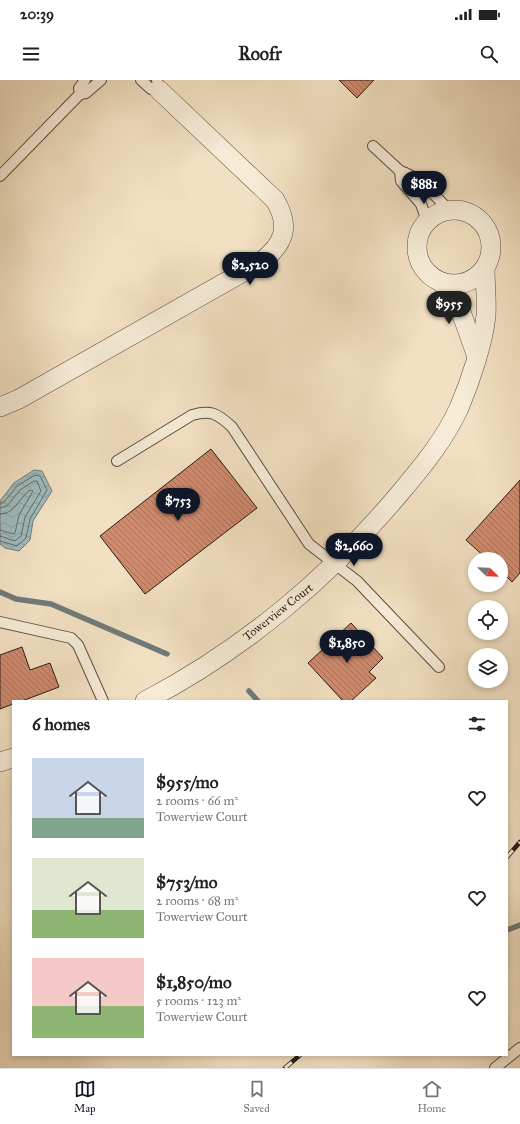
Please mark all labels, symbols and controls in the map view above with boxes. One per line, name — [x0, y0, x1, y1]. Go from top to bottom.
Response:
text: 20:39 — [20, 5, 54, 23]
icon: menu — [20, 43, 42, 65]
text: Roofr — [238, 43, 282, 65]
icon: search — [478, 43, 500, 65]
pin: $881 — [400, 171, 448, 205]
text: $881 — [411, 176, 437, 192]
pin: $2,520 — [217, 252, 283, 286]
text: $2,520 — [231, 257, 269, 273]
pin: $955 — [425, 291, 473, 325]
text: $955 — [436, 296, 462, 312]
pin: $753 — [154, 488, 202, 522]
text: $753 — [165, 493, 191, 509]
pin: $2,660 — [321, 533, 387, 567]
text: $2,660 — [335, 538, 373, 554]
north arrow — [468, 552, 508, 592]
map controls — [468, 552, 508, 688]
street label: Towerview Court — [240, 580, 316, 644]
button: locate — [468, 600, 508, 640]
pin: $1,850 — [314, 630, 380, 664]
text: $1,850 — [329, 635, 365, 651]
button: layers — [468, 648, 508, 688]
icon: filters — [466, 713, 488, 735]
text: 6 homes — [32, 714, 90, 735]
text: $955/mo — [156, 772, 218, 793]
icon: home — [64, 774, 112, 822]
icon: heart — [466, 787, 488, 809]
text: 2 rooms · 66 m² — [156, 793, 238, 809]
text: Towerview Court — [156, 809, 248, 825]
text: $753/mo — [156, 872, 217, 893]
icon: home — [64, 874, 112, 922]
icon: heart — [466, 887, 488, 909]
text: 2 rooms · 68 m² — [156, 893, 238, 909]
text: Towerview Court — [156, 909, 248, 925]
text: $1,850/mo — [156, 972, 232, 993]
icon: home — [64, 974, 112, 1022]
icon: heart — [466, 987, 488, 1009]
text: 5 rooms · 123 m² — [156, 993, 241, 1009]
text: Towerview Court — [156, 1009, 248, 1025]
tab: Map — [74, 1078, 96, 1115]
tab: Saved — [244, 1078, 270, 1115]
tab: Home — [417, 1078, 446, 1115]

